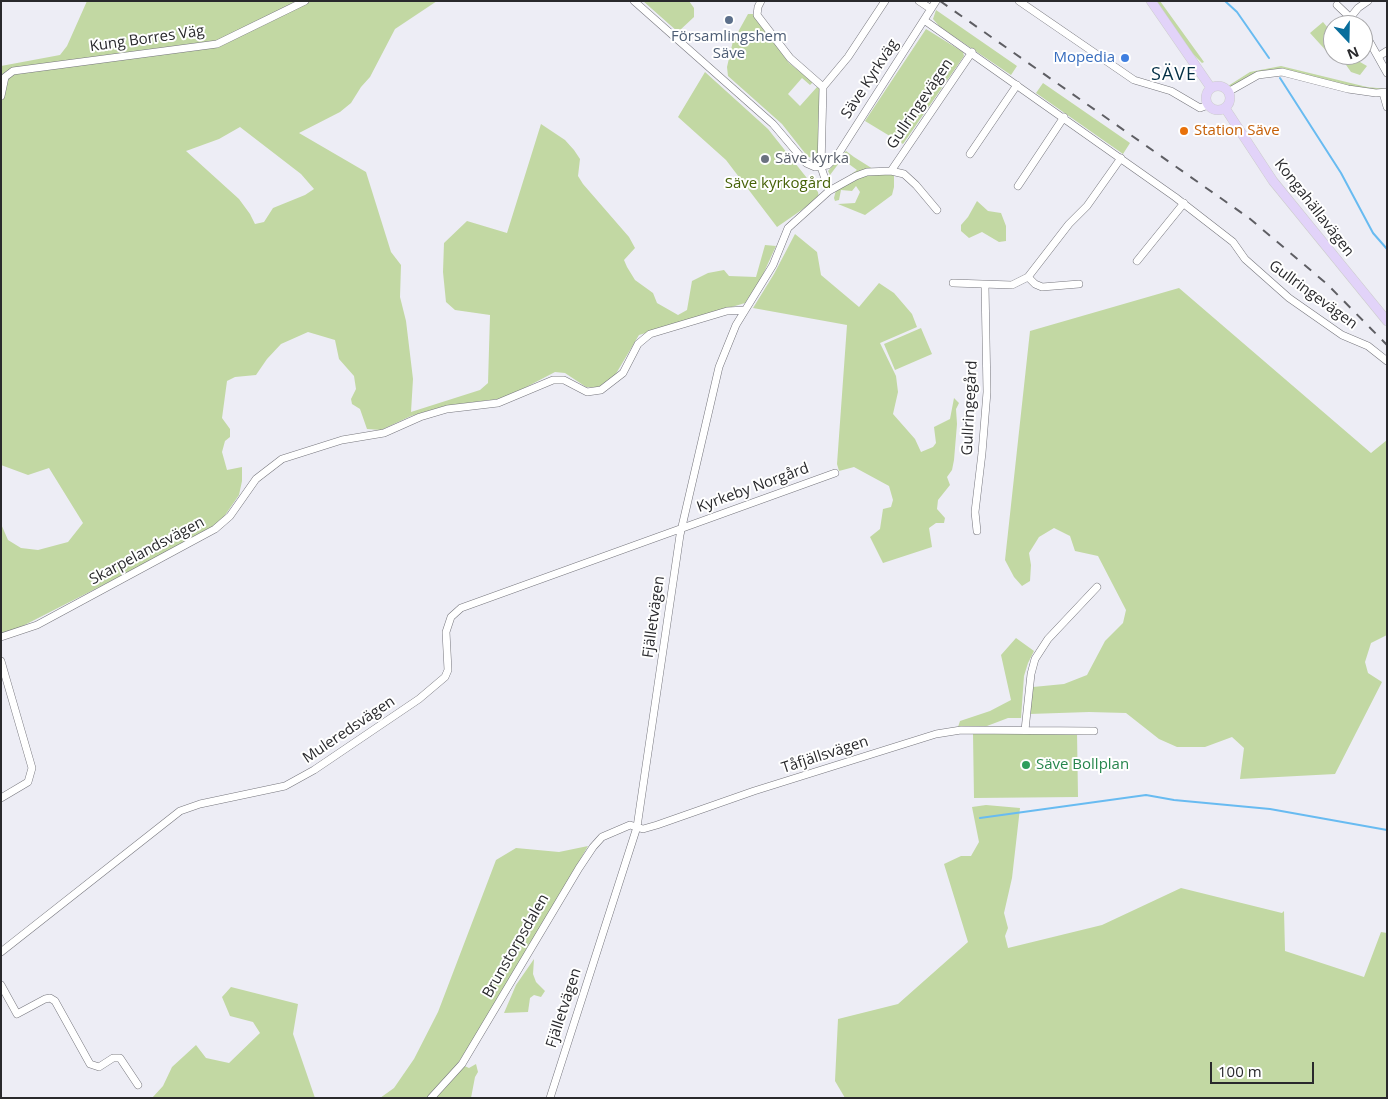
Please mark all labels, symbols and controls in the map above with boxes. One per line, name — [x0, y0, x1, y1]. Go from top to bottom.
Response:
marker: Församlingshem Säve — [723, 14, 735, 26]
north arrow — [1323, 15, 1373, 65]
street label: Kung Borres Väg — [89, 22, 205, 56]
place label: Församlingshem Säve — [671, 28, 787, 63]
street label: Säve Kyrkväg — [838, 36, 902, 122]
text: N — [1344, 43, 1362, 64]
place label: Mopedia — [1054, 49, 1115, 67]
marker: Mopedia — [1119, 52, 1131, 64]
street label: Gullringevägen — [883, 55, 957, 153]
district label: SÄVE — [1151, 64, 1197, 86]
place label: Station Säve — [1194, 122, 1280, 140]
marker: Station Säve — [1178, 125, 1190, 137]
place label: Säve kyrka — [775, 150, 849, 168]
marker: Säve kyrka — [759, 153, 771, 165]
street label: Kongahällavägen — [1270, 156, 1358, 260]
park label: Säve kyrkogård — [725, 175, 831, 193]
street label: Gullringevägen — [1265, 257, 1361, 333]
street label: Gullringegård — [959, 360, 981, 456]
street label: Kyrkeby Norgård — [695, 459, 811, 517]
street label: Skarpelandsvägen — [87, 513, 207, 589]
street label: Fjälletvägen — [639, 575, 669, 659]
street label: Muleredsvägen — [299, 693, 399, 767]
street label: Tåfjällsvägen — [779, 733, 871, 777]
place label: Säve Bollplan — [1036, 756, 1129, 774]
marker: Säve Bollplan — [1020, 759, 1032, 771]
street label: Brunstorpsdalen — [479, 891, 553, 1001]
street label: Fjälletvägen — [543, 966, 585, 1050]
scale bar — [1213, 1052, 1317, 1084]
text: 100 m — [1218, 1061, 1262, 1081]

